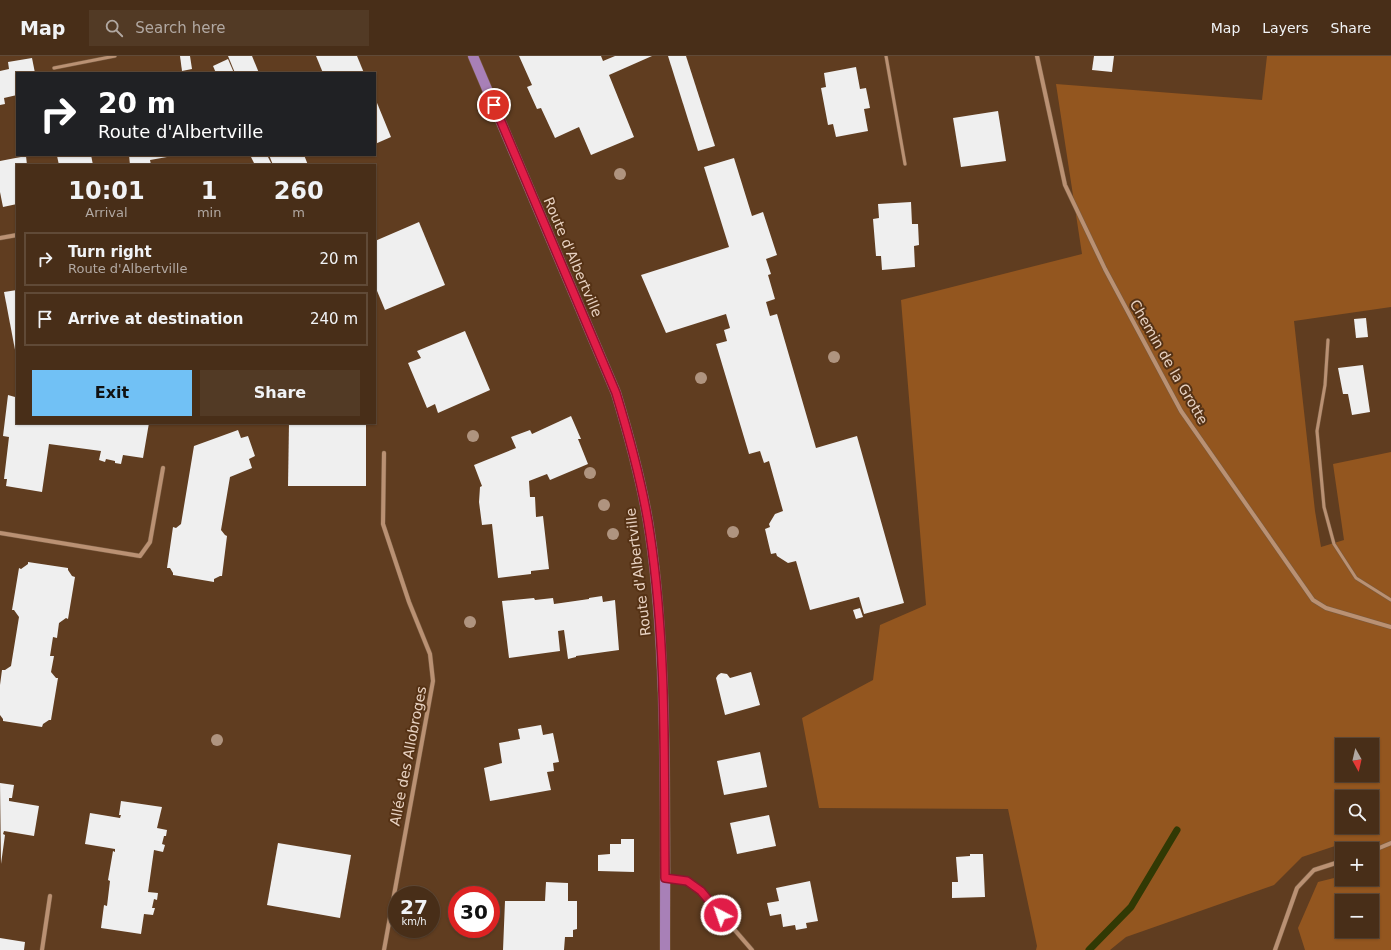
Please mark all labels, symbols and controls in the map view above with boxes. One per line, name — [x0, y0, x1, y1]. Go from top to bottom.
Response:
search box — [89, 10, 369, 46]
text: Map — [20, 17, 65, 39]
icon: search — [103, 17, 125, 39]
text: Search here — [135, 19, 225, 37]
text: Map — [1211, 20, 1240, 36]
text: Layers — [1262, 20, 1309, 36]
text: Share — [1331, 20, 1371, 36]
text: 20 m — [98, 87, 176, 120]
icon: right — [32, 88, 84, 140]
pin — [477, 88, 511, 122]
icon: arrive — [483, 94, 505, 116]
text: Route d'Albertville — [98, 121, 263, 142]
text: 10:01 — [68, 177, 145, 205]
text: 1 — [201, 177, 217, 205]
text: 260 — [274, 177, 324, 205]
street label: Route d'Albertville — [541, 195, 605, 319]
text: Arrival — [85, 205, 128, 220]
text: min — [197, 205, 221, 220]
text: m — [292, 205, 305, 220]
text: Turn right — [68, 243, 152, 261]
icon: right — [34, 248, 56, 270]
text: 20 m — [320, 250, 358, 268]
text: Route d'Albertville — [68, 261, 187, 276]
street label: Chemin de la Grotte — [1127, 297, 1211, 427]
icon: arrive — [34, 308, 56, 330]
text: Arrive at destination — [68, 310, 243, 328]
text: 240 m — [310, 310, 358, 328]
button: Exit — [32, 370, 192, 416]
button: Share — [200, 370, 360, 416]
street label: Route d'Albertville — [622, 507, 654, 637]
street label: Allée des Allobroges — [387, 685, 429, 827]
north arrow — [1335, 738, 1379, 782]
map controls — [1335, 738, 1379, 938]
button: search — [1335, 790, 1379, 834]
button: + — [1335, 842, 1379, 886]
speed limit sign: 30 — [448, 886, 500, 938]
position arrow — [700, 894, 742, 936]
button: − — [1335, 894, 1379, 938]
text: 27 — [400, 895, 428, 919]
text: km/h — [401, 916, 427, 927]

